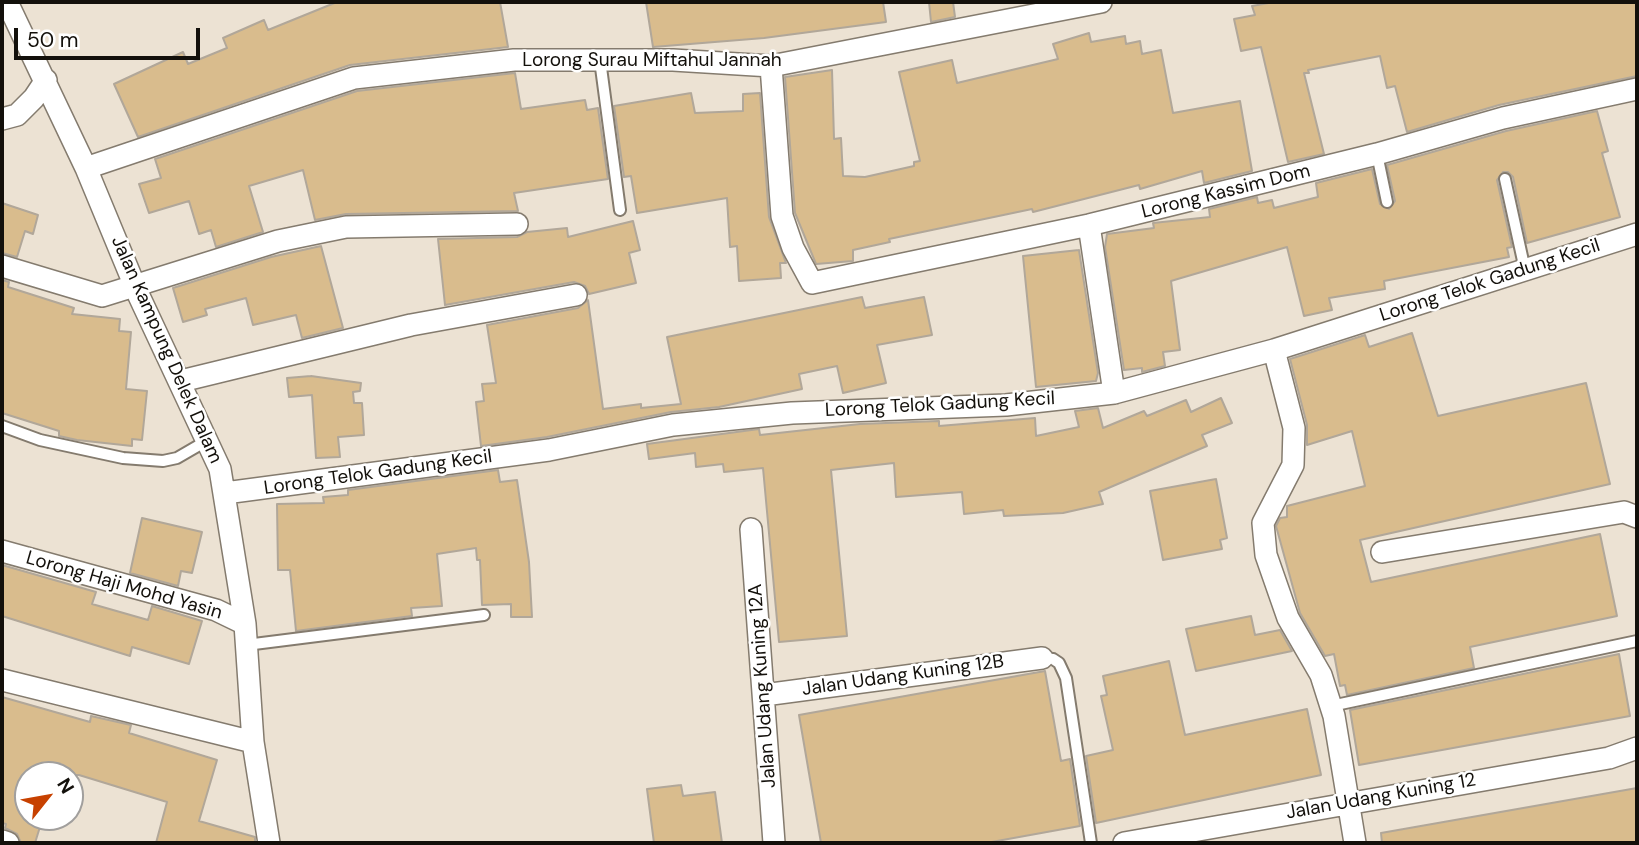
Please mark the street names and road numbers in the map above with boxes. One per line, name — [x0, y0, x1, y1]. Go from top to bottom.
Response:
street label: Lorong Surau Miftahul Jannah — [522, 50, 782, 72]
street label: Lorong Kassim Dom — [1139, 160, 1313, 224]
street label: Jalan Kampung Delek Dalam — [106, 233, 226, 467]
street label: Lorong Telok Gadung Kecil — [1377, 235, 1603, 327]
street label: Lorong Telok Gadung Kecil — [824, 388, 1056, 422]
street label: Lorong Telok Gadung Kecil — [262, 446, 494, 500]
street label: Lorong Haji Mohd Yasin — [23, 547, 225, 625]
street label: Jalan Udang Kuning 12A — [744, 583, 782, 789]
street label: Jalan Udang Kuning 12B — [801, 651, 1005, 701]
street label: Jalan Udang Kuning 12 — [1284, 769, 1478, 825]

